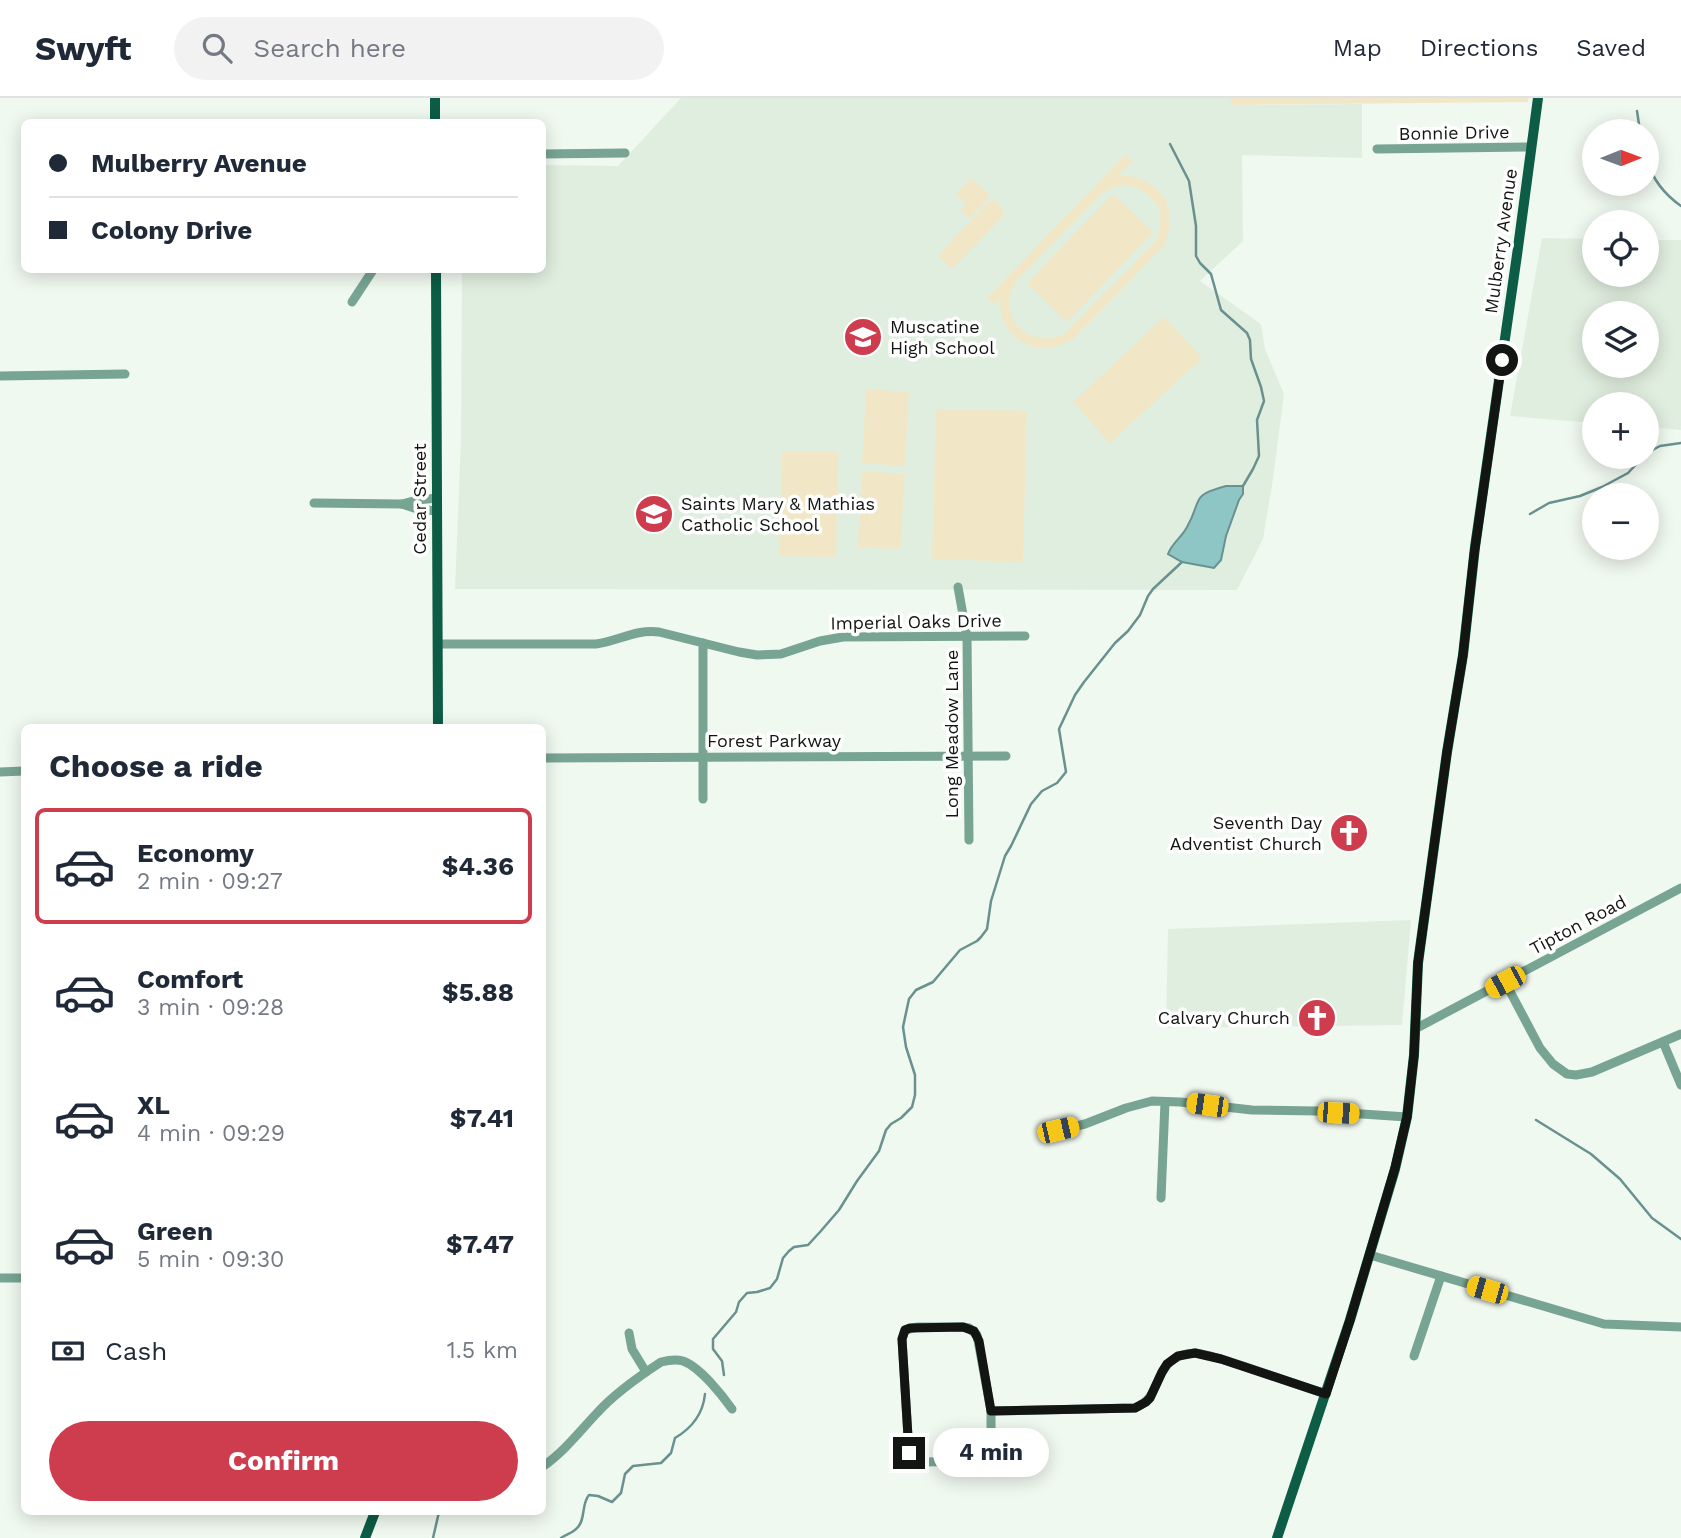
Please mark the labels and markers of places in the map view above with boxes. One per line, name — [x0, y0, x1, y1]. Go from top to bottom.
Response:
school or university icon: Muscatine High School — [842, 316, 884, 358]
place label: Muscatine High School — [890, 316, 995, 358]
school or university icon: Saints Mary & Mathias Catholic School — [633, 493, 675, 535]
place label: Saints Mary & Mathias Catholic School — [681, 493, 875, 535]
place label: Seventh Day Adventist Church — [1170, 812, 1323, 854]
church icon: Seventh Day Adventist Church — [1328, 812, 1370, 854]
church icon: Calvary Church — [1296, 997, 1338, 1039]
place label: Calvary Church — [1158, 1007, 1290, 1028]

